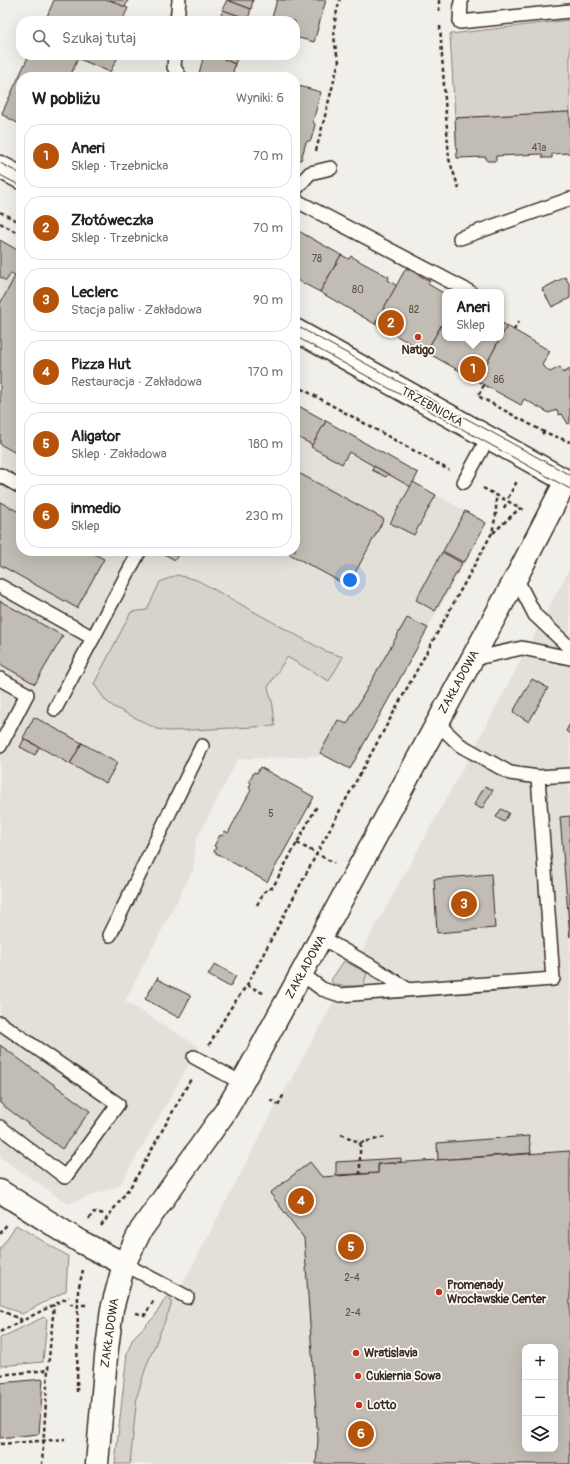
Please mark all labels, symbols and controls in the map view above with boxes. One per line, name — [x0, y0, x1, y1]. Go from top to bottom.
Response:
search box — [16, 16, 300, 60]
icon: search — [30, 27, 52, 49]
text: Szukaj tutaj — [62, 29, 136, 48]
text: W pobliżu — [32, 88, 100, 109]
text: Wyniki: 6 — [236, 90, 284, 106]
text: Aneri — [71, 139, 105, 158]
house number: 41a — [532, 142, 547, 154]
text: 1 — [43, 148, 49, 164]
text: 70 m — [253, 148, 283, 164]
text: Sklep · Trzebnicka — [71, 158, 168, 174]
text: Złotóweczka — [71, 211, 153, 230]
text: 2 — [42, 220, 50, 236]
text: 70 m — [253, 220, 283, 236]
text: Sklep · Trzebnicka — [71, 230, 168, 246]
house number: 78 — [312, 253, 322, 265]
text: Leclerc — [71, 283, 118, 302]
house number: 80 — [352, 284, 364, 296]
popup — [442, 289, 504, 341]
text: 3 — [42, 292, 50, 308]
text: 90 m — [253, 292, 283, 308]
text: Aneri — [456, 298, 490, 317]
text: Stacja paliw · Zakładowa — [71, 302, 202, 318]
house number: 82 — [409, 304, 420, 316]
pin: 2 — [378, 308, 404, 338]
text: Sklep — [456, 317, 485, 333]
marker: Natigo — [413, 332, 423, 342]
place label: Natigo — [402, 343, 435, 358]
pin: 1 — [460, 354, 486, 384]
text: Pizza Hut — [71, 355, 131, 374]
text: 4 — [42, 364, 50, 380]
text: 170 m — [248, 364, 283, 380]
text: Restauracja · Zakładowa — [71, 374, 202, 390]
house number: 86 — [494, 374, 505, 386]
street label: TRZEBNICKA — [398, 384, 466, 430]
text: Aligator — [71, 427, 121, 446]
text: 5 — [42, 436, 50, 452]
text: 180 m — [248, 436, 283, 452]
text: Sklep · Zakładowa — [71, 446, 167, 462]
text: inmedio — [71, 499, 121, 518]
text: 6 — [42, 508, 50, 524]
text: 230 m — [246, 508, 283, 524]
text: Sklep — [71, 518, 100, 534]
your location — [340, 570, 360, 590]
street label: ZAKŁADOWA — [435, 647, 483, 716]
house number: 5 — [268, 808, 274, 820]
pin: 3 — [451, 889, 477, 919]
street label: ZAKŁADOWA — [282, 932, 330, 1001]
pin: 4 — [288, 1186, 314, 1216]
pin: 5 — [338, 1232, 364, 1262]
house number: 2-4 — [344, 1272, 360, 1284]
place label: Promenady Wrocławskie Center — [447, 1278, 547, 1307]
marker: Promenady Wrocławskie Center — [434, 1287, 444, 1297]
street label: ZAKŁADOWA — [98, 1297, 122, 1369]
house number: 2-4 — [345, 1307, 361, 1319]
map controls — [522, 1344, 558, 1452]
button: + — [522, 1344, 558, 1380]
place label: Wratislavia — [364, 1346, 418, 1361]
marker: Wratislavia — [351, 1348, 361, 1358]
place label: Cukiernia Sowa — [366, 1369, 441, 1384]
marker: Cukiernia Sowa — [353, 1371, 363, 1381]
button: − — [522, 1380, 558, 1416]
place label: Lotto — [367, 1398, 397, 1413]
marker: Lotto — [354, 1400, 364, 1410]
button: layers — [522, 1416, 558, 1452]
pin: 6 — [348, 1419, 374, 1449]

